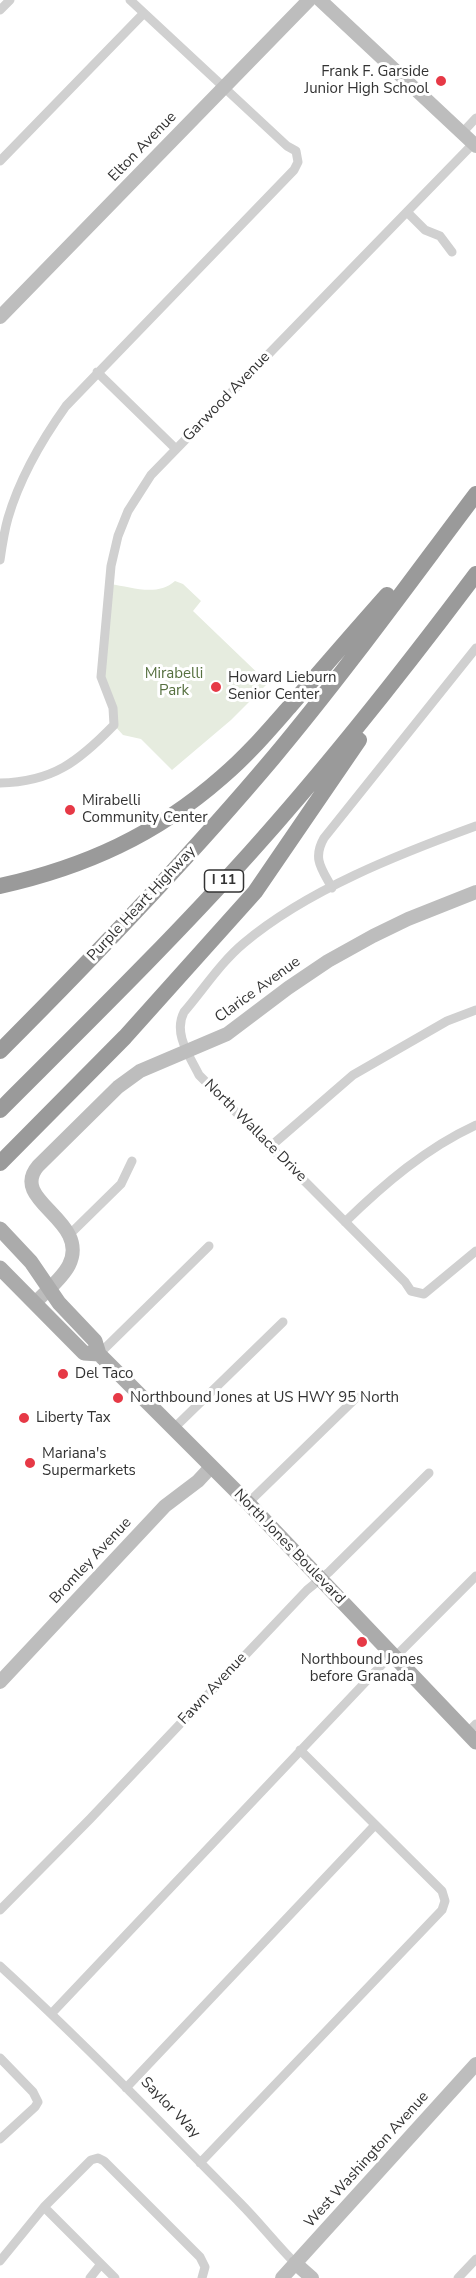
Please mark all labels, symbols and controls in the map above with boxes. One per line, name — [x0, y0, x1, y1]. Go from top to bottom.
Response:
place label: Frank F. Garside Junior High School — [304, 63, 429, 98]
marker: Frank F. Garside Junior High School — [434, 74, 448, 88]
street label: Elton Avenue — [105, 108, 181, 186]
street label: Garwood Avenue — [180, 348, 274, 446]
park label: Mirabelli Park — [145, 665, 203, 700]
place label: Howard Lieburn Senior Center — [228, 669, 337, 704]
marker: Howard Lieburn Senior Center — [209, 680, 223, 694]
place label: Mirabelli Community Center — [82, 792, 208, 827]
marker: Mirabelli Community Center — [63, 803, 77, 817]
street label: Purple Heart Highway — [84, 843, 200, 965]
road number: I 11 — [204, 870, 244, 892]
street label: Clarice Avenue — [212, 953, 304, 1027]
street label: North Wallace Drive — [200, 1076, 310, 1186]
place label: Del Taco — [75, 1365, 133, 1383]
marker: Del Taco — [56, 1367, 70, 1381]
place label: Northbound Jones at US HWY 95 North — [130, 1389, 399, 1407]
marker: Northbound Jones at US HWY 95 North — [111, 1391, 125, 1405]
place label: Liberty Tax — [36, 1409, 111, 1427]
marker: Liberty Tax — [17, 1411, 31, 1425]
place label: Mariana's Supermarkets — [42, 1445, 136, 1480]
marker: Mariana's Supermarkets — [23, 1456, 37, 1470]
street label: North Jones Boulevard — [230, 1486, 348, 1608]
street label: Bromley Avenue — [46, 1514, 136, 1608]
marker: Northbound Jones before Granada — [355, 1635, 369, 1649]
street label: Fawn Avenue — [175, 1649, 251, 1729]
place label: Northbound Jones before Granada — [301, 1651, 423, 1686]
street label: Saylor Way — [136, 2074, 204, 2142]
street label: West Washington Avenue — [301, 2088, 433, 2232]

